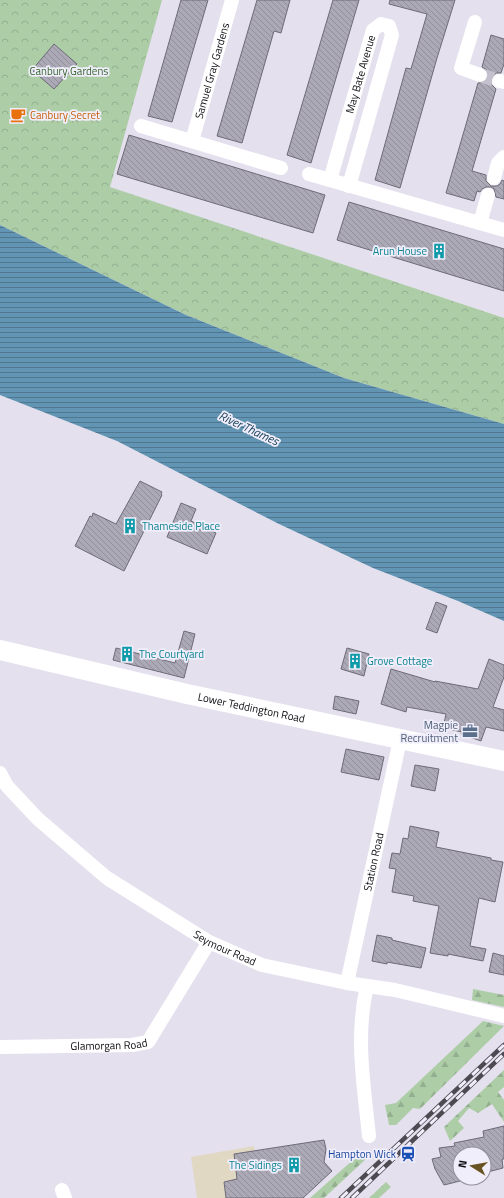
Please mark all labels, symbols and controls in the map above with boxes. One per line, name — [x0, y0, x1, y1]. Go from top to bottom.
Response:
street label: Samuel Gray Gardens — [191, 21, 233, 121]
street label: May Bate Avenue — [341, 33, 379, 115]
park label: Canbury Gardens — [30, 63, 108, 79]
cafe icon: Canbury Secret — [9, 106, 27, 124]
place label: Canbury Secret — [30, 107, 100, 123]
building icon: Arun House — [430, 242, 448, 260]
place label: Arun House — [373, 243, 427, 259]
water label: River Thames — [216, 406, 283, 451]
building icon: Thameside Place — [121, 517, 139, 535]
place label: Thameside Place — [142, 518, 221, 534]
building icon: The Courtyard — [118, 645, 136, 663]
place label: The Courtyard — [139, 646, 204, 662]
building icon: Grove Cottage — [346, 652, 364, 670]
place label: Grove Cottage — [367, 653, 433, 669]
street label: Lower Teddington Road — [196, 689, 307, 727]
place label: Magpie Recruitment — [401, 717, 458, 746]
office icon: Magpie Recruitment — [461, 722, 479, 740]
street label: Station Road — [359, 831, 388, 893]
street label: Seymour Road — [190, 926, 259, 970]
street label: Glamorgan Road — [70, 1034, 149, 1054]
station icon: Hampton Wick — [399, 1145, 417, 1163]
place label: Hampton Wick — [328, 1146, 397, 1162]
north arrow — [452, 1146, 492, 1186]
building icon: The Sidings — [285, 1156, 303, 1174]
place label: The Sidings — [229, 1157, 282, 1173]
text: N — [454, 1159, 471, 1169]

